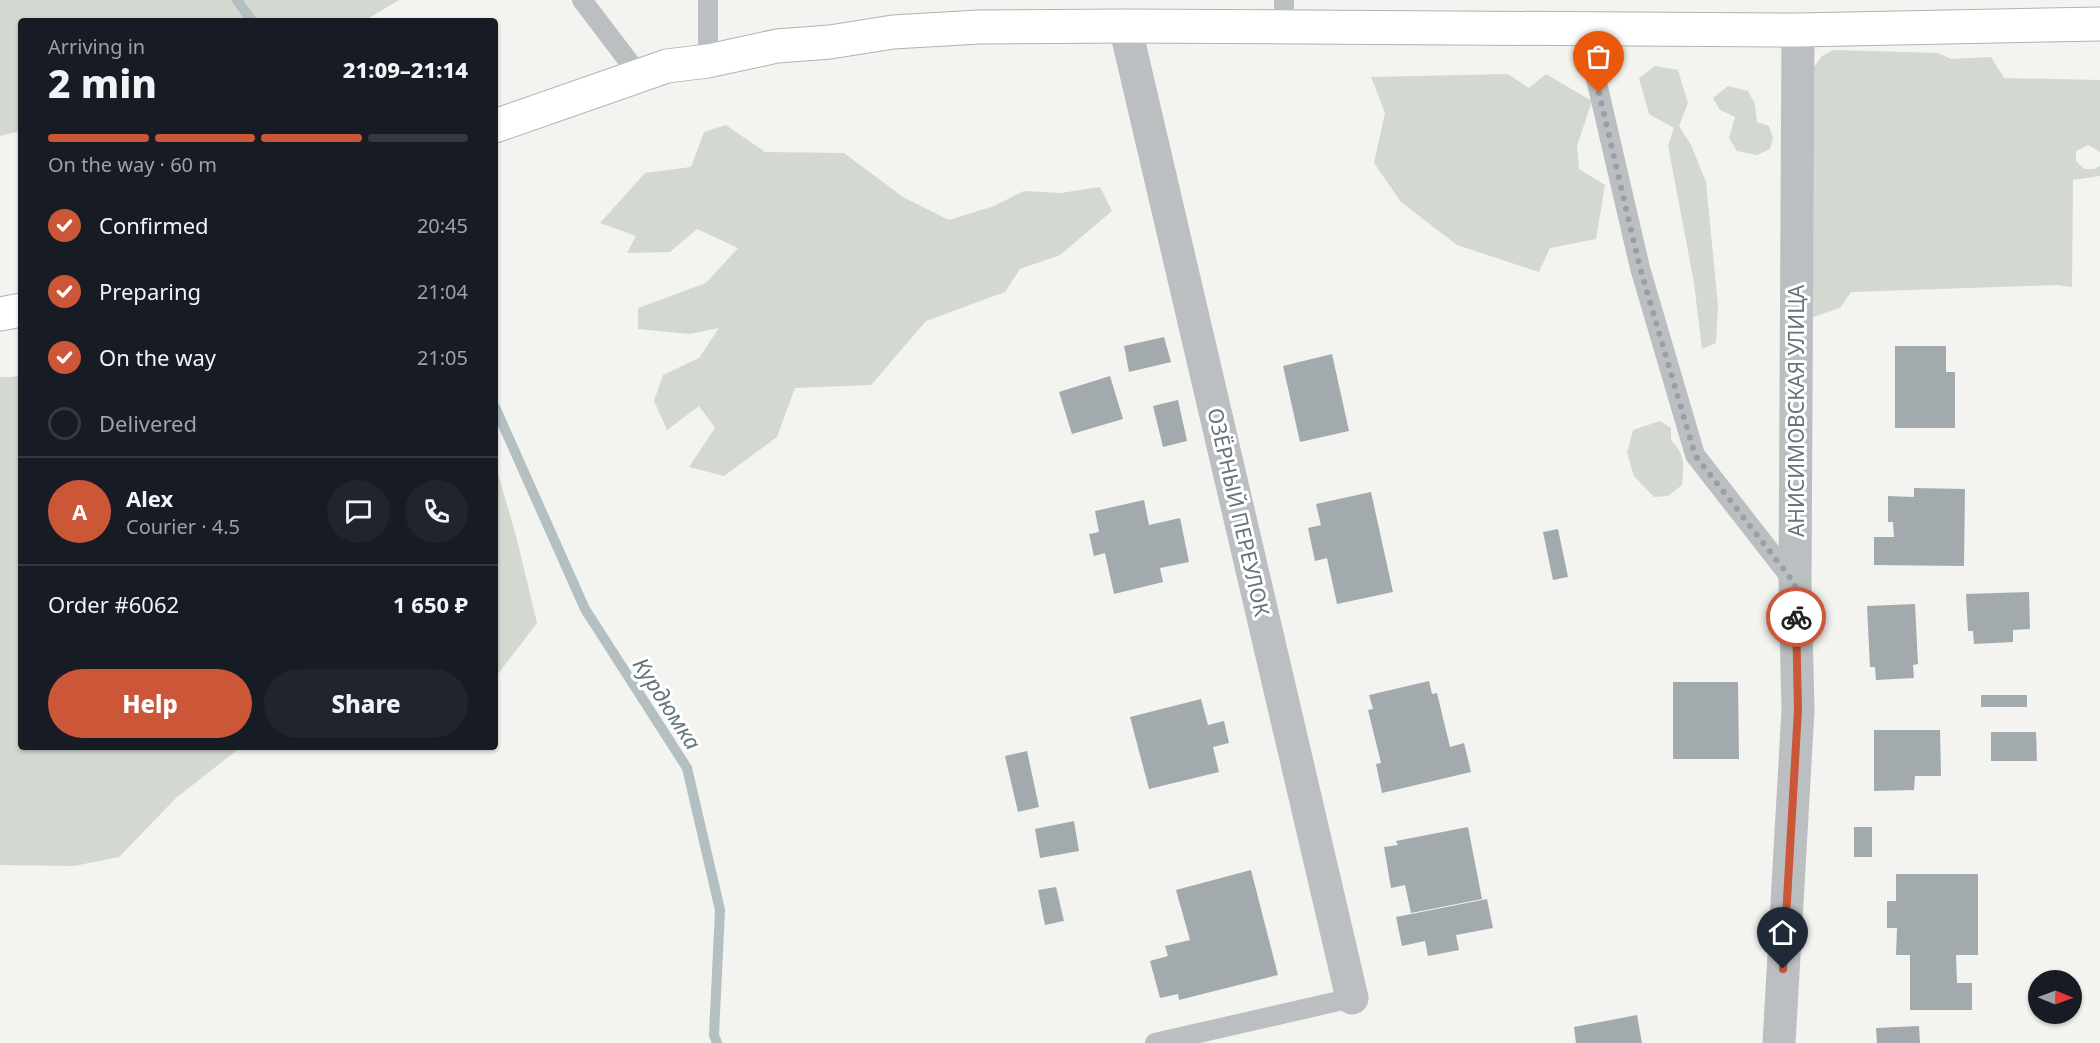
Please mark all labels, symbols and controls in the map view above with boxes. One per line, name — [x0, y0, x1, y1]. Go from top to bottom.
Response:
pin — [1573, 31, 1624, 93]
text: Arriving in — [48, 33, 145, 60]
icon: bag — [1582, 40, 1615, 73]
text: 21:09–21:14 — [343, 54, 468, 84]
text: 2 min — [48, 56, 157, 109]
text: On the way · 60 m — [48, 151, 217, 178]
icon: check — [48, 209, 81, 242]
text: Confirmed — [99, 210, 209, 240]
text: 20:45 — [417, 212, 468, 239]
icon: check — [48, 275, 81, 308]
text: Preparing — [99, 276, 201, 306]
text: 21:04 — [417, 278, 468, 305]
street label: АНИСИМОВСКАЯ УЛИЦА — [1782, 284, 1810, 537]
icon: check — [48, 341, 81, 374]
text: On the way — [99, 342, 216, 372]
text: 21:05 — [417, 344, 468, 371]
street label: ОЗЁРНЫЙ ПЕРЕУЛОК — [1201, 405, 1277, 619]
text: Delivered — [99, 408, 197, 438]
button: chat — [327, 480, 390, 543]
button: phone — [405, 480, 468, 543]
text: Alex — [126, 483, 173, 513]
text: A — [72, 496, 87, 526]
text: Courier · 4.5 — [126, 513, 240, 540]
courier — [1766, 587, 1826, 647]
text: Order #6062 — [48, 589, 179, 619]
text: 1 650 ₽ — [393, 589, 468, 619]
icon: bike — [1780, 601, 1813, 634]
water label: Курдюмка — [627, 651, 709, 755]
button: Help — [48, 669, 252, 738]
button: Share — [264, 669, 468, 738]
pin — [1757, 907, 1808, 969]
icon: home — [1766, 916, 1799, 949]
north arrow — [2028, 970, 2082, 1024]
map controls — [2028, 970, 2082, 1024]

